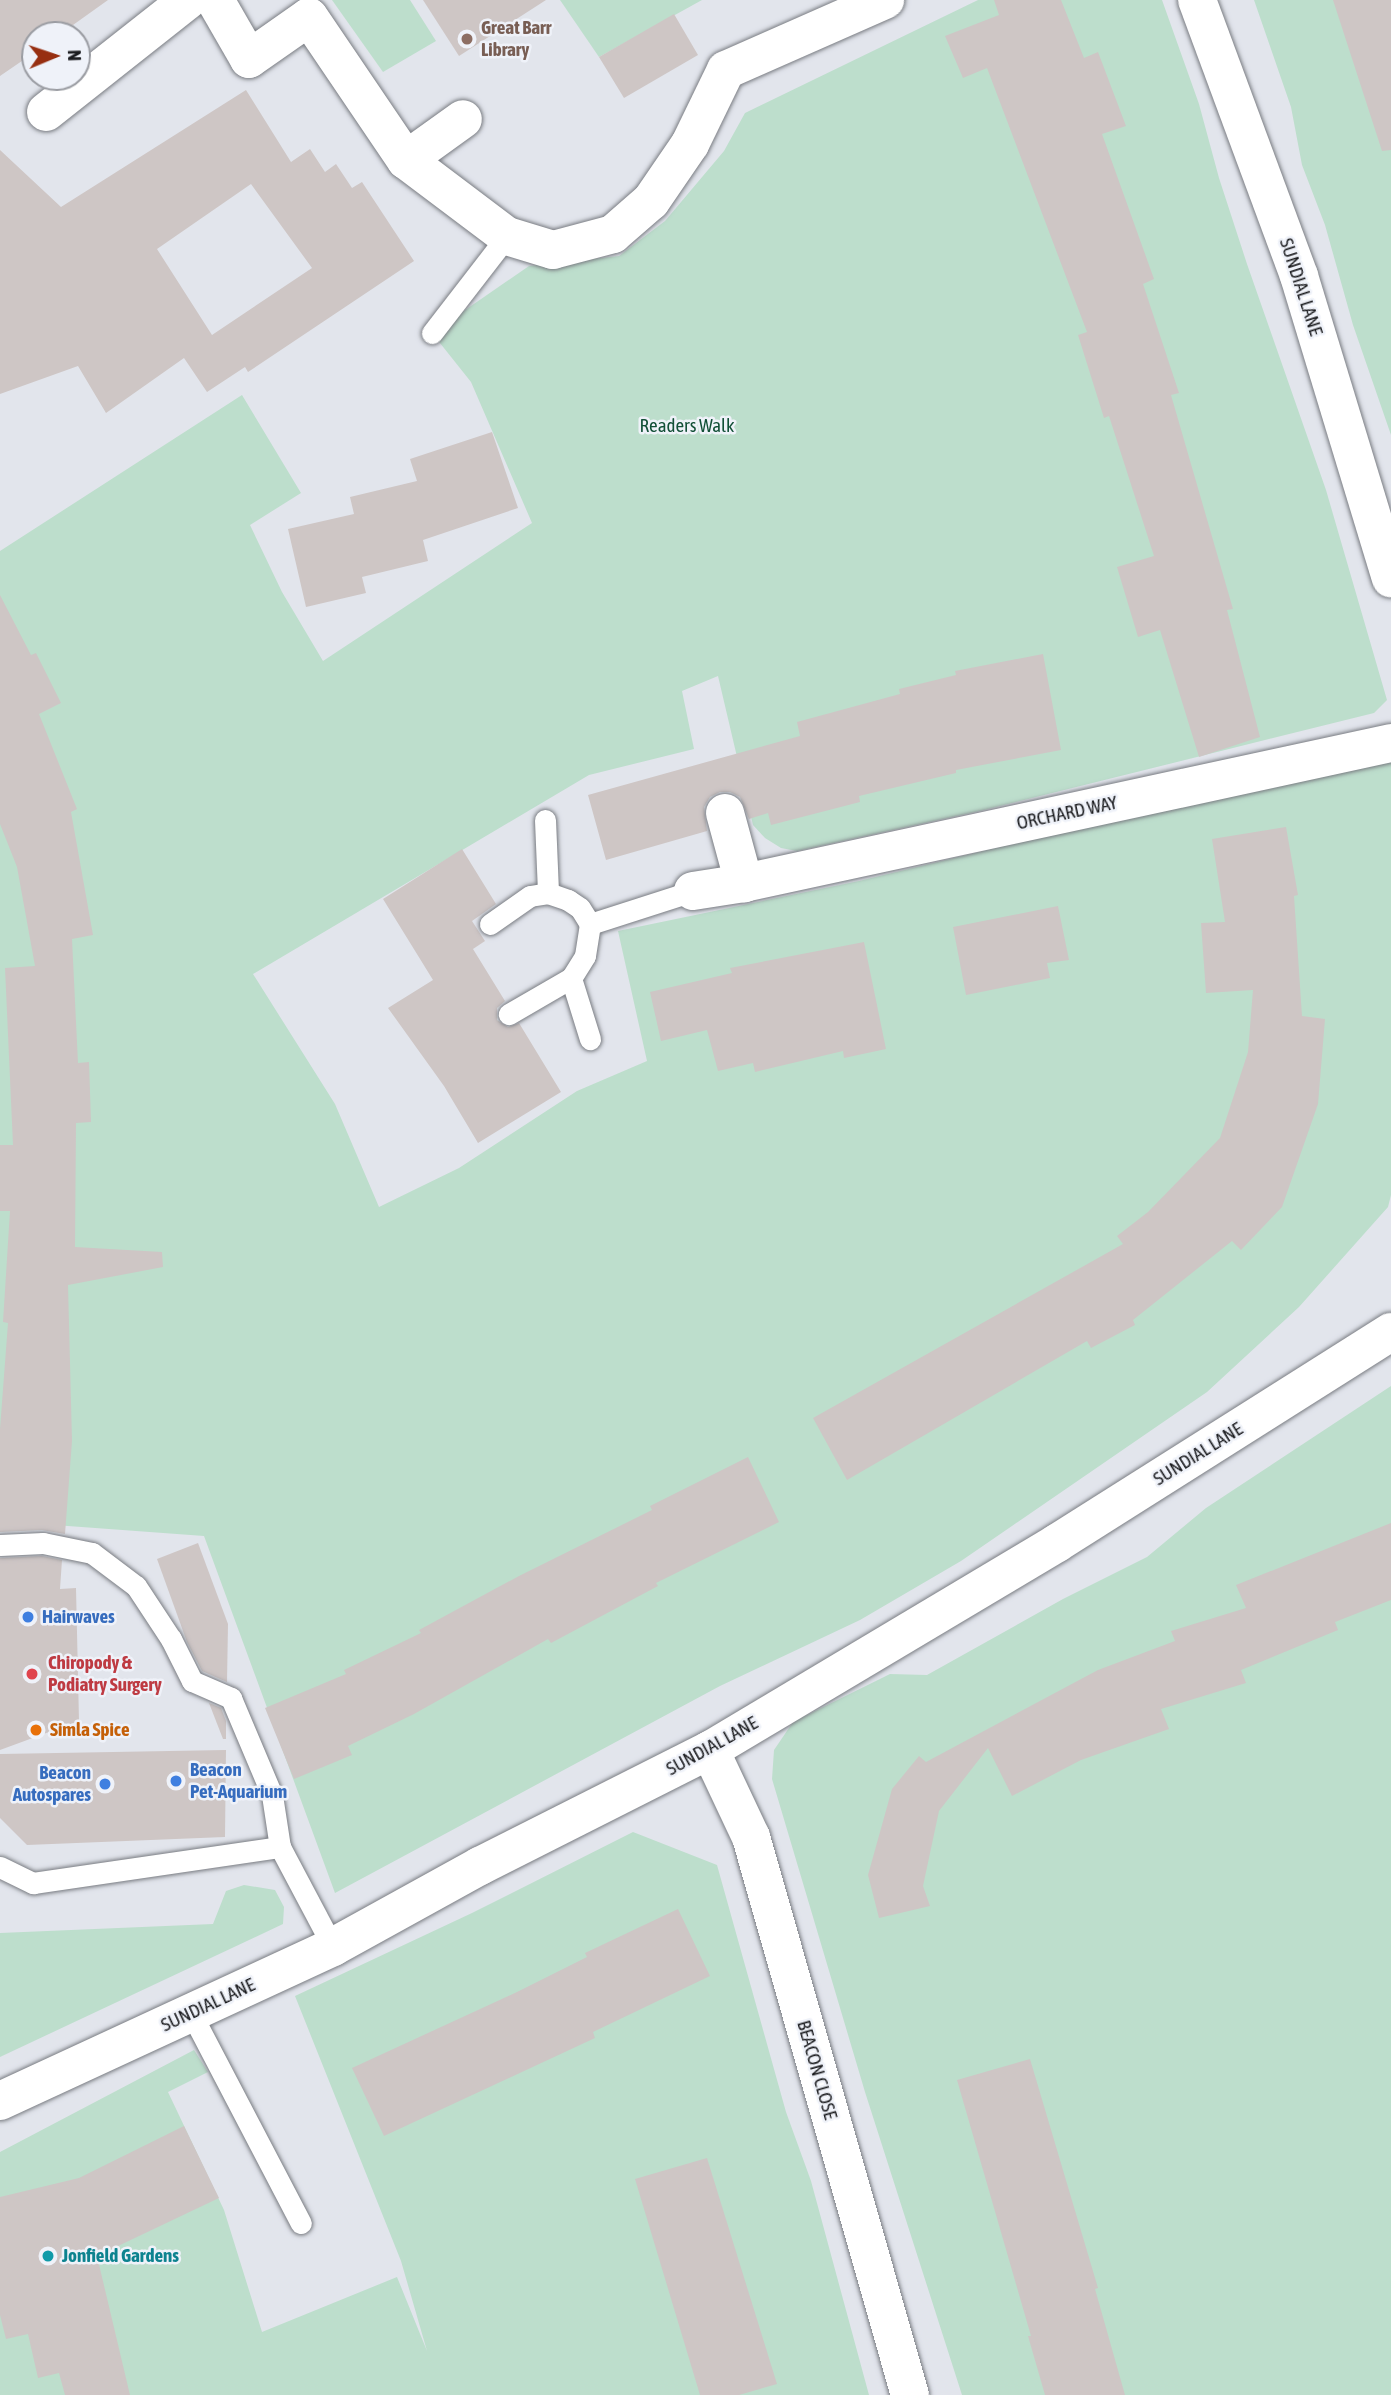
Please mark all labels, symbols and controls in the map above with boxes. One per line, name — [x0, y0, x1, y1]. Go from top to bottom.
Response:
place label: Great Barr Library — [481, 17, 551, 61]
north arrow — [21, 21, 91, 91]
marker: Great Barr Library — [459, 31, 475, 47]
text: N — [64, 49, 86, 61]
street label: SUNDIAL LANE — [1275, 235, 1327, 339]
park label: Readers Walk — [640, 415, 734, 437]
street label: ORCHARD WAY — [1015, 791, 1119, 835]
street label: SUNDIAL LANE — [1149, 1418, 1247, 1490]
place label: Hairwaves — [42, 1606, 115, 1628]
marker: Hairwaves — [20, 1609, 36, 1625]
place label: Chiropody & Podiatry Surgery — [48, 1652, 162, 1696]
marker: Chiropody & Podiatry Surgery — [22, 1664, 42, 1684]
street label: SUNDIAL LANE — [662, 1712, 762, 1780]
place label: Simla Spice — [50, 1719, 130, 1741]
marker: Simla Spice — [28, 1722, 44, 1738]
place label: Beacon Pet-Aquarium — [190, 1759, 287, 1803]
place label: Beacon Autospares — [13, 1762, 91, 1806]
marker: Beacon Pet-Aquarium — [168, 1773, 184, 1789]
marker: Beacon Autospares — [97, 1776, 113, 1792]
street label: SUNDIAL LANE — [157, 1973, 259, 2037]
street label: BEACON CLOSE — [792, 2018, 842, 2122]
place label: Jonfield Gardens — [62, 2245, 179, 2267]
marker: Jonfield Gardens — [40, 2248, 56, 2264]

